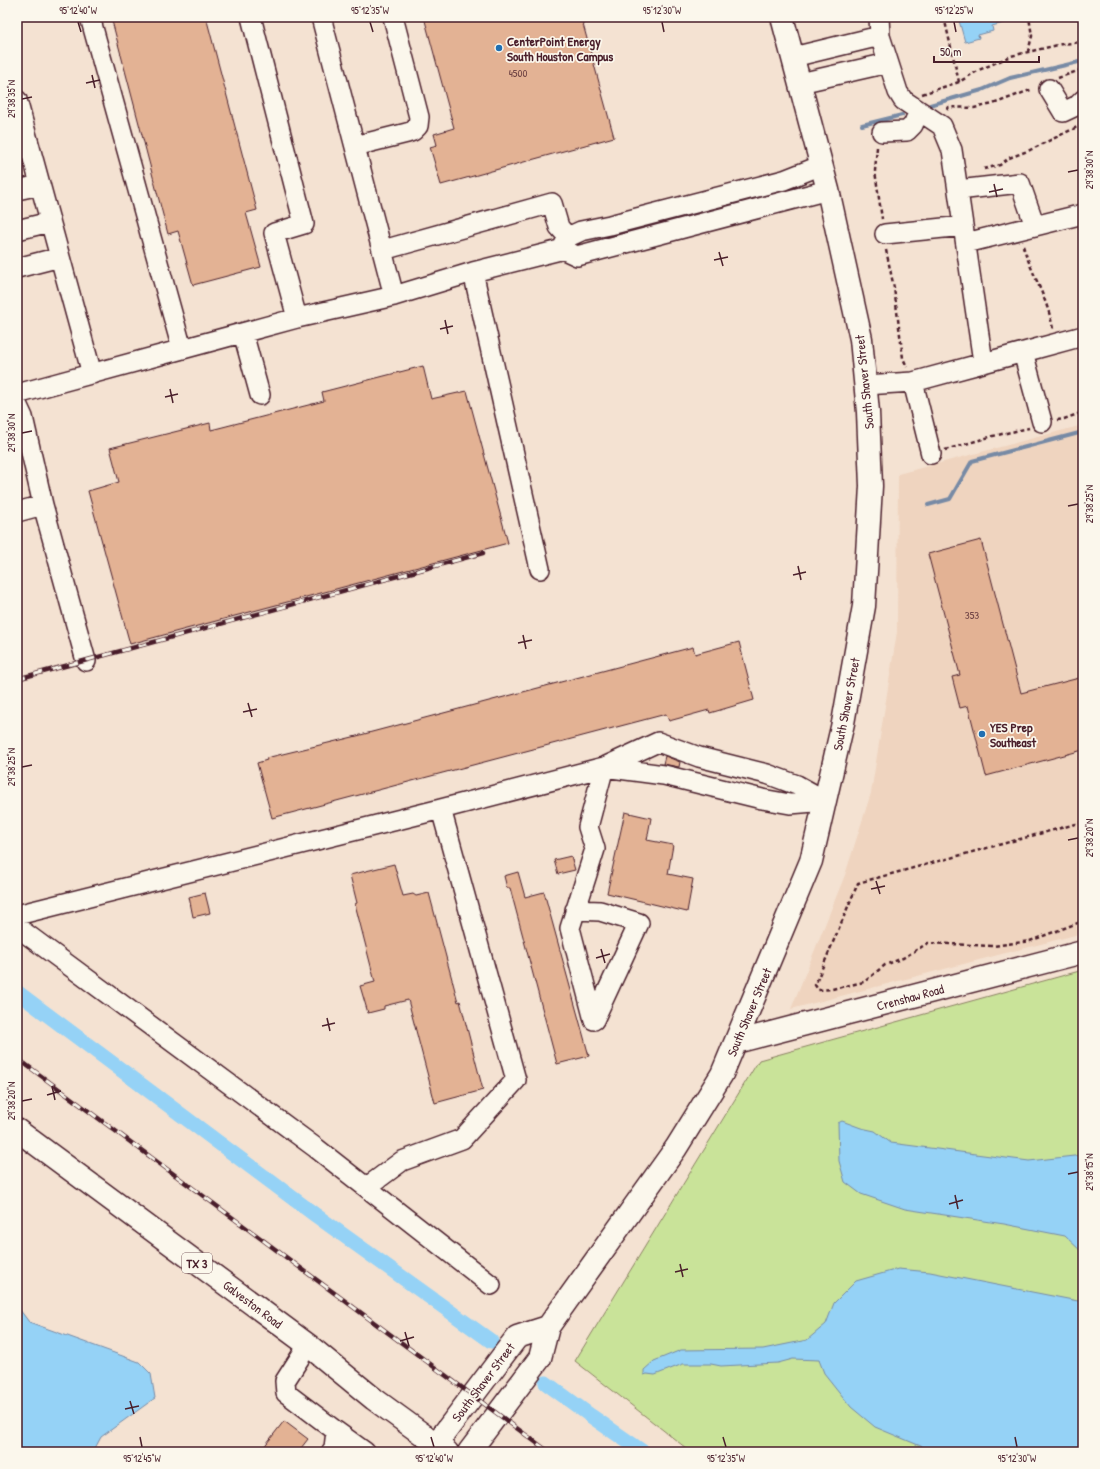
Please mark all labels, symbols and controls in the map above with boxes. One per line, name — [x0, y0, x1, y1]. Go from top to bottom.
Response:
text: 95°12'40"W — [59, 4, 98, 17]
text: 95°12'35"W — [351, 4, 390, 17]
text: 95°12'30"W — [643, 4, 682, 17]
text: 95°12'25"W — [935, 4, 974, 17]
place label: CenterPoint Energy South Houston Campus — [507, 32, 613, 66]
scale bar — [934, 38, 1039, 64]
marker: CenterPoint Energy South Houston Campus — [494, 43, 504, 53]
text: 50 m — [940, 43, 961, 60]
house number: 4500 — [509, 66, 527, 80]
text: 29°38'35"N — [5, 80, 18, 118]
text: 29°38'30"N — [1083, 151, 1096, 189]
street label: South Shaver Street — [850, 334, 878, 430]
text: 29°38'30"N — [5, 414, 18, 452]
text: 29°38'25"N — [1083, 485, 1096, 523]
house number: 353 — [965, 608, 979, 622]
street label: South Shaver Street — [828, 655, 864, 752]
place label: YES Prep Southeast — [990, 718, 1037, 751]
marker: YES Prep Southeast — [977, 729, 987, 739]
text: 29°38'25"N — [5, 748, 18, 786]
text: 29°38'20"N — [1083, 819, 1096, 857]
street label: South Shaver Street — [722, 965, 776, 1059]
street label: Crenshaw Road — [874, 979, 946, 1015]
text: 29°38'20"N — [5, 1082, 18, 1120]
text: 29°38'15"N — [1083, 1153, 1096, 1191]
road number: TX 3 — [182, 1253, 212, 1273]
street label: Galveston Road — [220, 1276, 286, 1332]
street label: South Shaver Street — [447, 1338, 519, 1425]
text: 95°12'45"W — [123, 1452, 162, 1465]
text: 95°12'40"W — [415, 1452, 454, 1465]
text: 95°12'35"W — [707, 1452, 746, 1465]
text: 95°12'30"W — [998, 1452, 1037, 1465]

